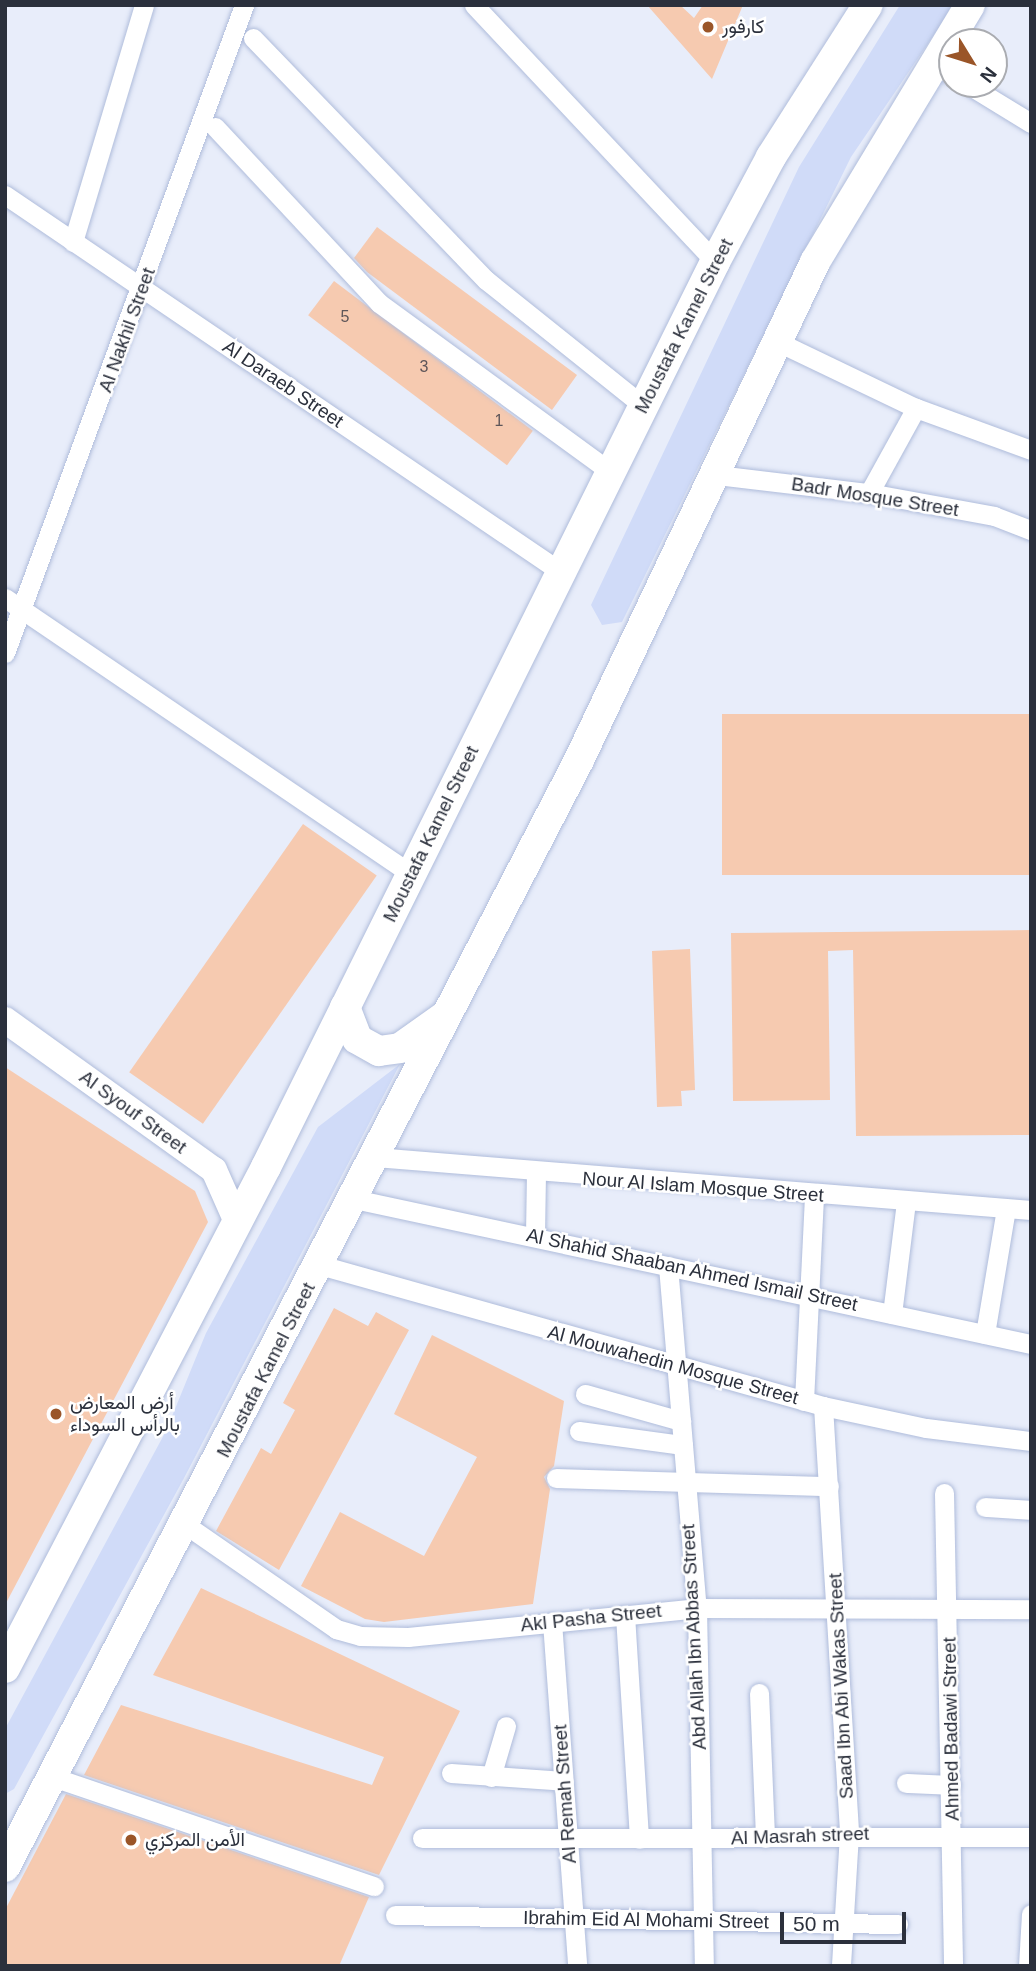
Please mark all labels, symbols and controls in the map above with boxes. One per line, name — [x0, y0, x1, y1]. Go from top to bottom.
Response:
place label: كارفور — [722, 16, 764, 38]
marker: كارفور — [700, 19, 716, 35]
north arrow — [938, 28, 1008, 98]
text: N — [976, 63, 1001, 87]
street label: Moustafa Kamel Street — [630, 235, 738, 417]
street label: Al Nakhil Street — [94, 265, 160, 395]
house number: 5 — [341, 307, 349, 327]
street label: Al Daraeb Street — [218, 335, 348, 433]
house number: 3 — [420, 357, 428, 377]
house number: 1 — [495, 411, 503, 431]
street label: Badr Mosque Street — [790, 473, 960, 521]
street label: Moustafa Kamel Street — [378, 742, 484, 926]
street label: Al Syouf Street — [75, 1066, 191, 1158]
street label: Nour Al Islam Mosque Street — [581, 1167, 825, 1207]
street label: Al Shahid Shaaban Ahmed Ismail Street — [524, 1224, 860, 1316]
street label: Moustafa Kamel Street — [212, 1279, 320, 1461]
street label: Al Mouwahedin Mosque Street — [545, 1321, 801, 1409]
place label: أرض المعارض بالرأس السوداء — [70, 1392, 180, 1436]
marker: أرض المعارض بالرأس السوداء — [48, 1406, 64, 1422]
street label: Abd Allah Ibn Abbas Street — [677, 1522, 711, 1752]
street label: Saad Ibn Abi Wakas Street — [824, 1572, 858, 1800]
street label: Akl Pasha Street — [519, 1599, 663, 1637]
street label: Ahmed Badawi Street — [938, 1637, 964, 1821]
street label: Al Remah Street — [549, 1724, 581, 1864]
street label: Al Masrah street — [730, 1822, 870, 1850]
place label: الأمن المركزي — [145, 1829, 245, 1851]
marker: الأمن المركزي — [123, 1832, 139, 1848]
scale bar — [784, 1898, 910, 1942]
street label: Ibrahim Eid Al Mohami Street — [522, 1906, 770, 1934]
text: 50 m — [793, 1912, 840, 1935]

